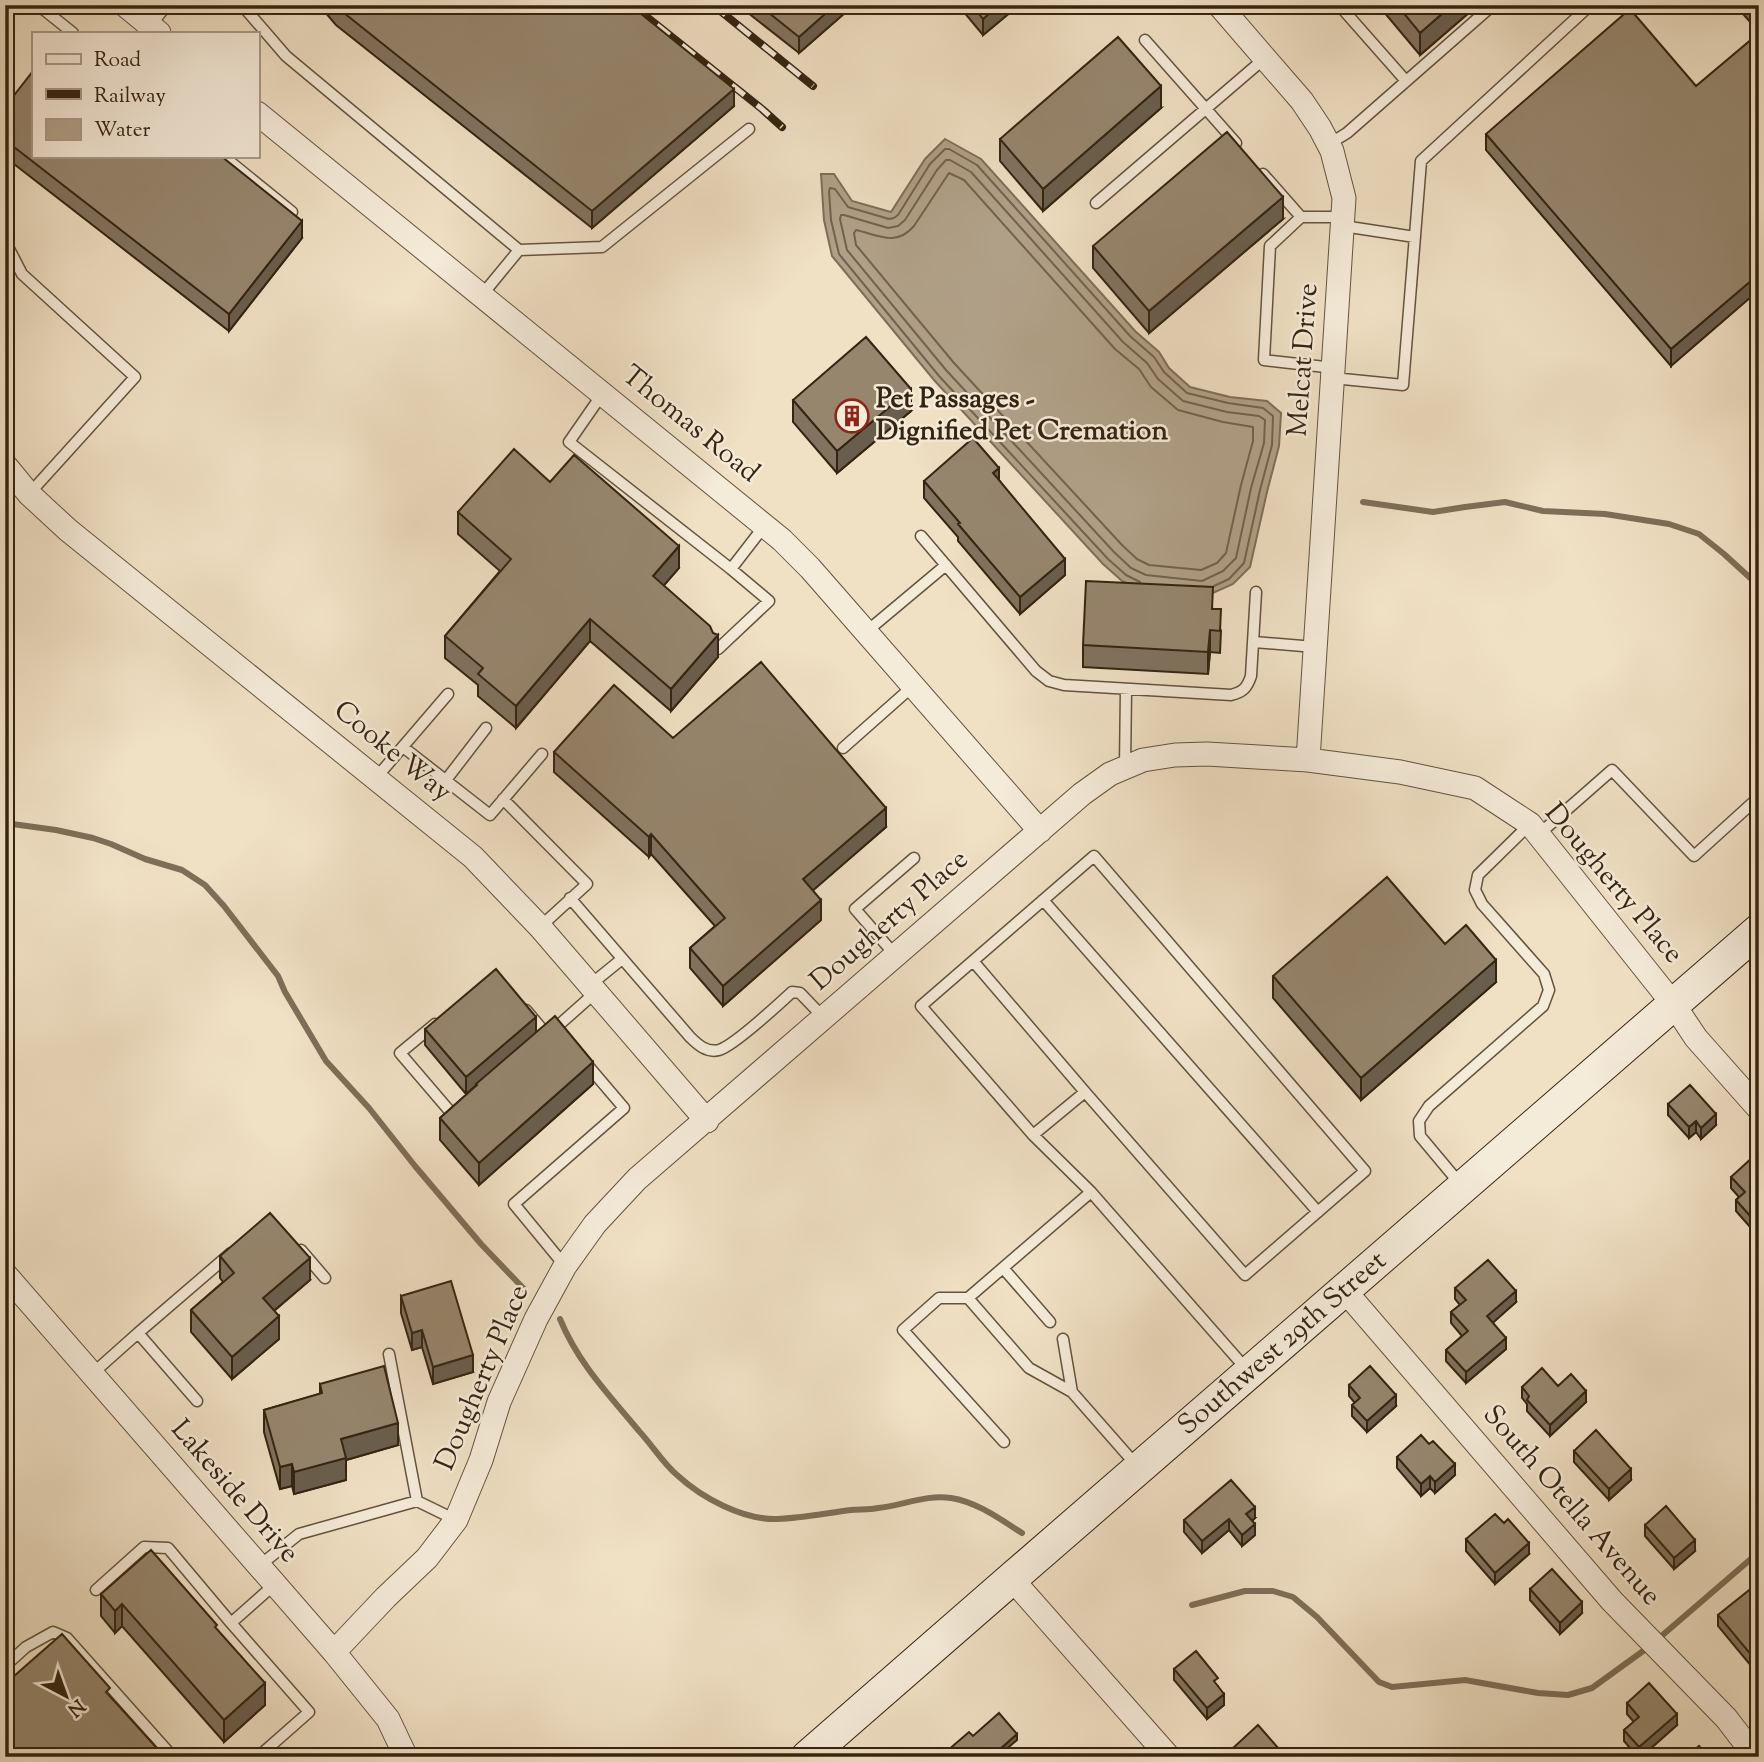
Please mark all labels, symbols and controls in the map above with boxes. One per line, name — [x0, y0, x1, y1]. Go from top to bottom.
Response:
legend — [32, 32, 259, 158]
text: Road — [94, 46, 141, 76]
text: Railway — [94, 82, 166, 112]
text: Water — [94, 116, 151, 146]
street label: Melcat Drive — [1279, 282, 1329, 438]
street label: Thomas Road — [612, 357, 768, 493]
place label: Pet Passages - Dignified Pet Cremation — [876, 380, 1168, 452]
building icon: Pet Passages - Dignified Pet Cremation — [833, 397, 871, 435]
street label: Cooke Way — [324, 692, 460, 812]
street label: Dougherty Place — [1534, 795, 1692, 973]
street label: Dougherty Place — [802, 841, 978, 1001]
street label: Southwest 29th Street — [1170, 1242, 1396, 1446]
street label: Dougherty Place — [426, 1279, 540, 1477]
street label: South Otella Avenue — [1472, 1397, 1670, 1615]
street label: Lakeside Drive — [160, 1412, 308, 1572]
north arrow — [32, 1660, 102, 1730]
text: N — [61, 1692, 90, 1722]

